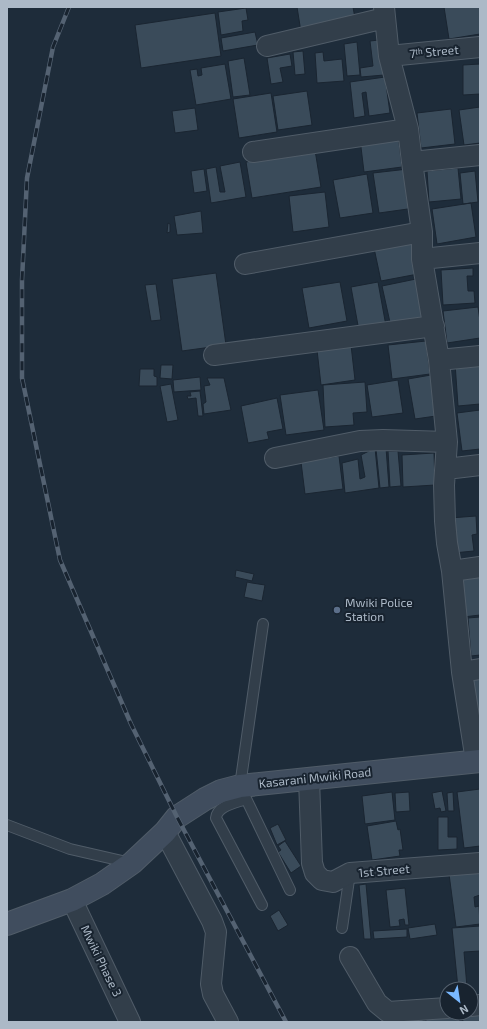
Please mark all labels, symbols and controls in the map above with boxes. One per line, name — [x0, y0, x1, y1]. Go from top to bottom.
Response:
street label: 7ᵗʰ Street — [409, 42, 460, 60]
place label: Mwiki Police Station — [345, 595, 413, 623]
marker: Mwiki Police Station — [332, 605, 342, 615]
street label: Kasarani Mwiki Road — [258, 764, 372, 790]
street label: 1st Street — [358, 861, 411, 879]
street label: Mwiki Phase 3 — [79, 923, 125, 999]
north arrow — [439, 981, 479, 1021]
text: N — [458, 1002, 471, 1018]

